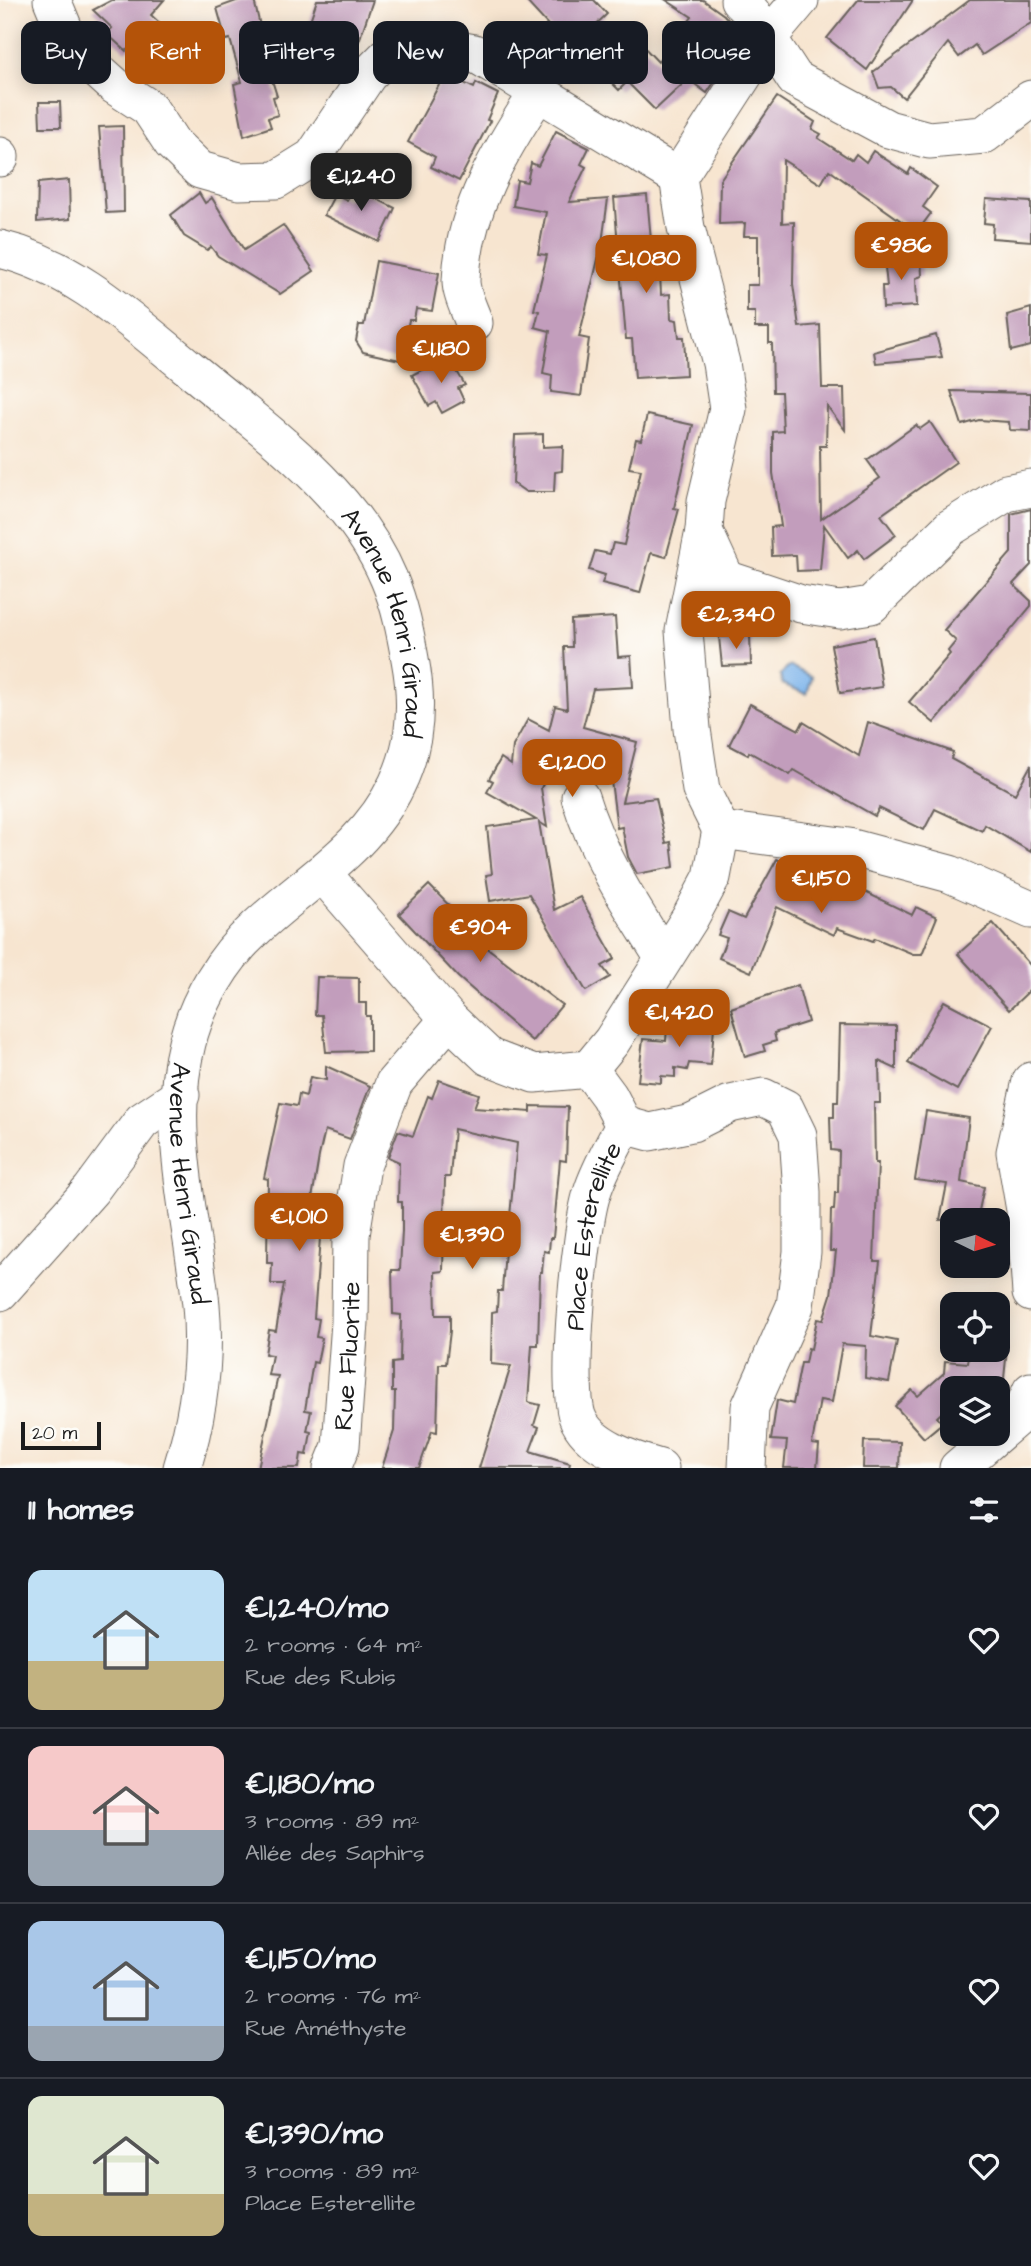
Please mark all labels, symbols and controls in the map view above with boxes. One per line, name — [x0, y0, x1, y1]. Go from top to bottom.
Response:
chip: Buy — [21, 21, 111, 84]
chip: Rent — [125, 21, 225, 84]
chip: Filters — [239, 21, 359, 84]
chip: New — [373, 21, 469, 84]
chip: Apartment — [483, 21, 648, 84]
chip: House — [662, 21, 775, 84]
pin: €1,240 — [304, 154, 418, 213]
text: €1,240 — [327, 160, 395, 192]
pin: €986 — [860, 222, 942, 282]
text: €986 — [871, 229, 931, 261]
pin: €1,080 — [589, 236, 703, 295]
text: €1,080 — [611, 242, 681, 274]
pin: €1,180 — [384, 326, 498, 385]
text: €1,180 — [412, 332, 470, 364]
street label: Avenue Henri Giraud — [332, 500, 431, 740]
pin: €2,340 — [679, 592, 793, 651]
text: €2,340 — [697, 598, 775, 630]
pin: €1,200 — [515, 740, 629, 799]
text: €1,200 — [538, 746, 606, 778]
pin: €1,150 — [764, 856, 878, 915]
text: €1,150 — [791, 862, 851, 894]
pin: €904 — [439, 904, 521, 964]
text: €904 — [449, 911, 511, 943]
pin: €1,420 — [622, 990, 736, 1049]
text: €1,420 — [645, 996, 713, 1028]
street label: Avenue Henri Giraud — [160, 1060, 218, 1306]
street label: Place Esterellite — [557, 1136, 631, 1332]
pin: €1,010 — [242, 1194, 356, 1253]
text: €1,010 — [270, 1200, 328, 1232]
north arrow — [940, 1208, 1010, 1278]
map controls — [940, 1208, 1010, 1446]
pin: €1,390 — [415, 1212, 529, 1271]
text: €1,390 — [440, 1218, 504, 1250]
street label: Rue Fluorite — [325, 1281, 369, 1432]
button: locate — [940, 1292, 1010, 1362]
button: layers — [940, 1376, 1010, 1446]
scale bar — [21, 1419, 102, 1451]
text: 20 m — [32, 1420, 77, 1447]
text: 11 homes — [28, 1489, 134, 1531]
icon: filters — [965, 1491, 1003, 1529]
text: €1,240/mo — [245, 1587, 388, 1629]
icon: home — [84, 1598, 168, 1682]
icon: heart — [965, 1621, 1003, 1659]
text: 2 rooms · 64 m² — [245, 1629, 423, 1661]
text: Rue des Rubis — [245, 1661, 396, 1693]
text: €1,180/mo — [245, 1763, 374, 1805]
icon: home — [84, 1774, 168, 1858]
icon: heart — [965, 1797, 1003, 1835]
text: 3 rooms · 89 m² — [245, 1805, 419, 1837]
text: Allée des Saphirs — [245, 1837, 424, 1869]
text: €1,150/mo — [245, 1938, 376, 1980]
icon: home — [84, 1949, 168, 2033]
icon: heart — [965, 1972, 1003, 2010]
text: 2 rooms · 76 m² — [245, 1980, 421, 2012]
text: Rue Améthyste — [245, 2012, 406, 2044]
text: €1,390/mo — [245, 2113, 383, 2155]
icon: home — [84, 2124, 168, 2208]
icon: heart — [965, 2147, 1003, 2185]
text: 3 rooms · 89 m² — [245, 2155, 419, 2187]
text: Place Esterellite — [245, 2187, 416, 2219]

